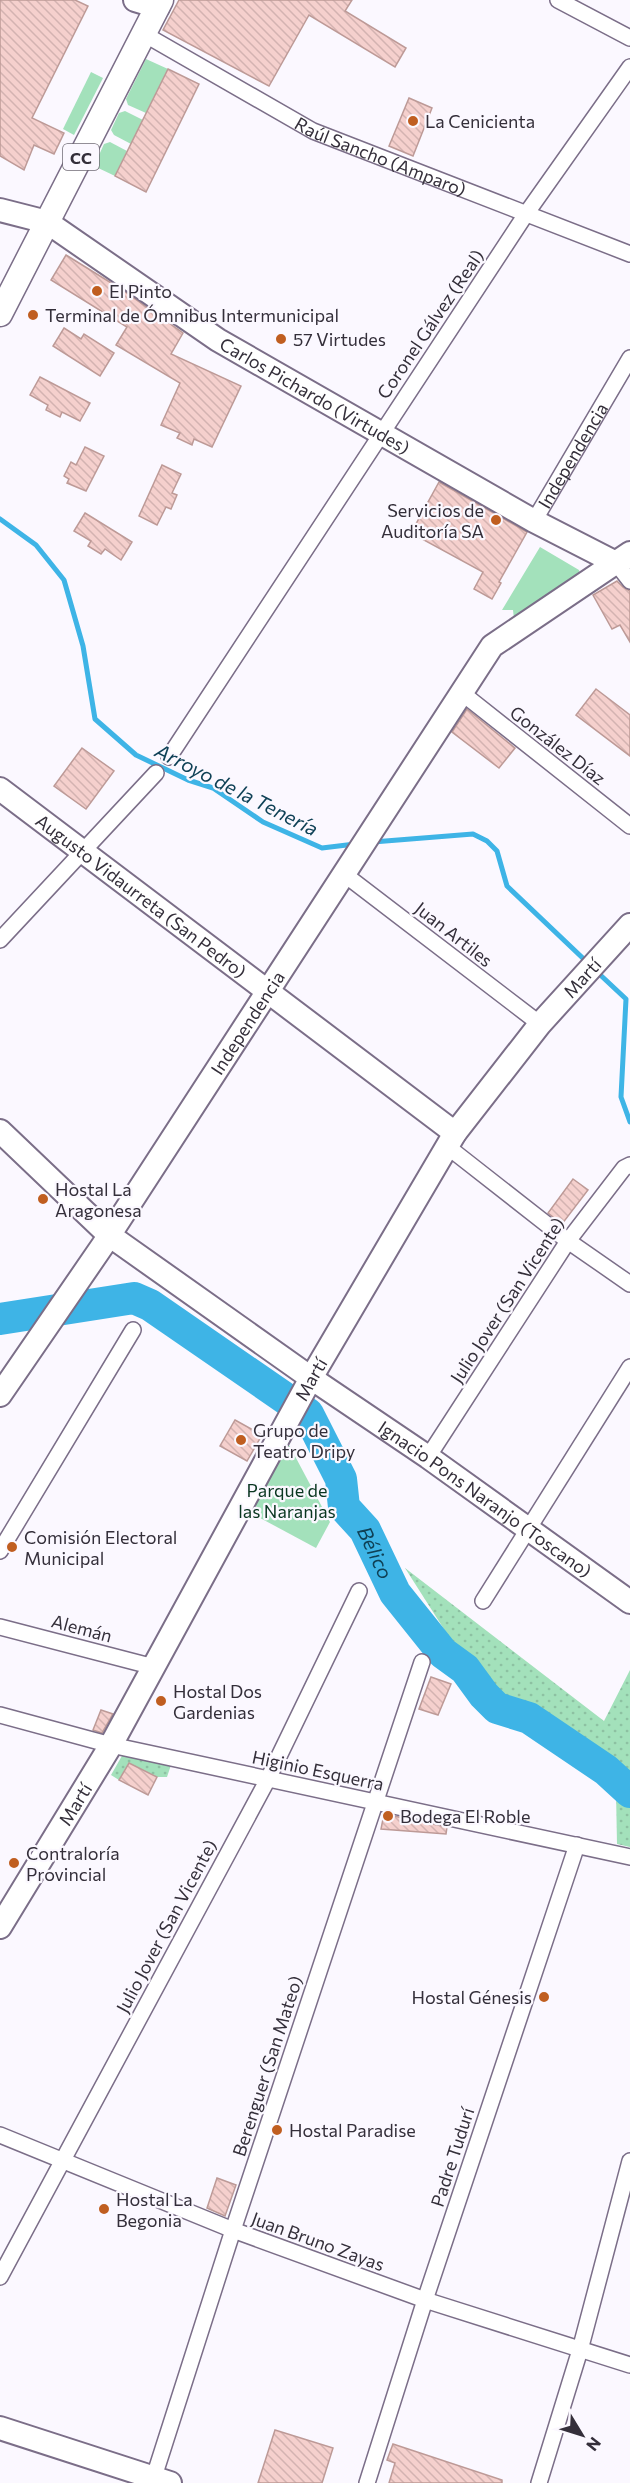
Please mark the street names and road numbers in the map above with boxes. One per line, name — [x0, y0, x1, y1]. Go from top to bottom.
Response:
street label: Raúl Sancho (Amparo) — [291, 112, 469, 200]
road number: CC — [63, 144, 99, 170]
street label: Coronel Gálvez (Real) — [372, 245, 488, 403]
street label: Carlos Pichardo (Virtudes) — [216, 332, 414, 459]
street label: Independencia — [533, 399, 612, 512]
street label: González Díaz — [506, 701, 610, 789]
street label: Augusto Vidaurreta (San Pedro) — [32, 809, 251, 982]
street label: Juan Artiles — [411, 897, 497, 971]
street label: Martí — [558, 952, 606, 1002]
street label: Independencia — [206, 967, 289, 1079]
street label: Julio Jover (San Vicente) — [445, 1213, 569, 1387]
street label: Martí — [290, 1353, 332, 1404]
street label: Ignacio Pons Naranjo (Toscano) — [374, 1416, 596, 1582]
street label: Alemán — [49, 1609, 115, 1647]
street label: Higinio Esquerra — [250, 1745, 386, 1795]
street label: Martí — [54, 1778, 97, 1829]
street label: Julio Jover (San Vicente) — [111, 1836, 221, 2016]
street label: Berenguer (San Mateo) — [227, 1973, 307, 2159]
street label: Padre Tudurí — [426, 2103, 479, 2210]
street label: Juan Bruno Zayas — [249, 2207, 387, 2275]

